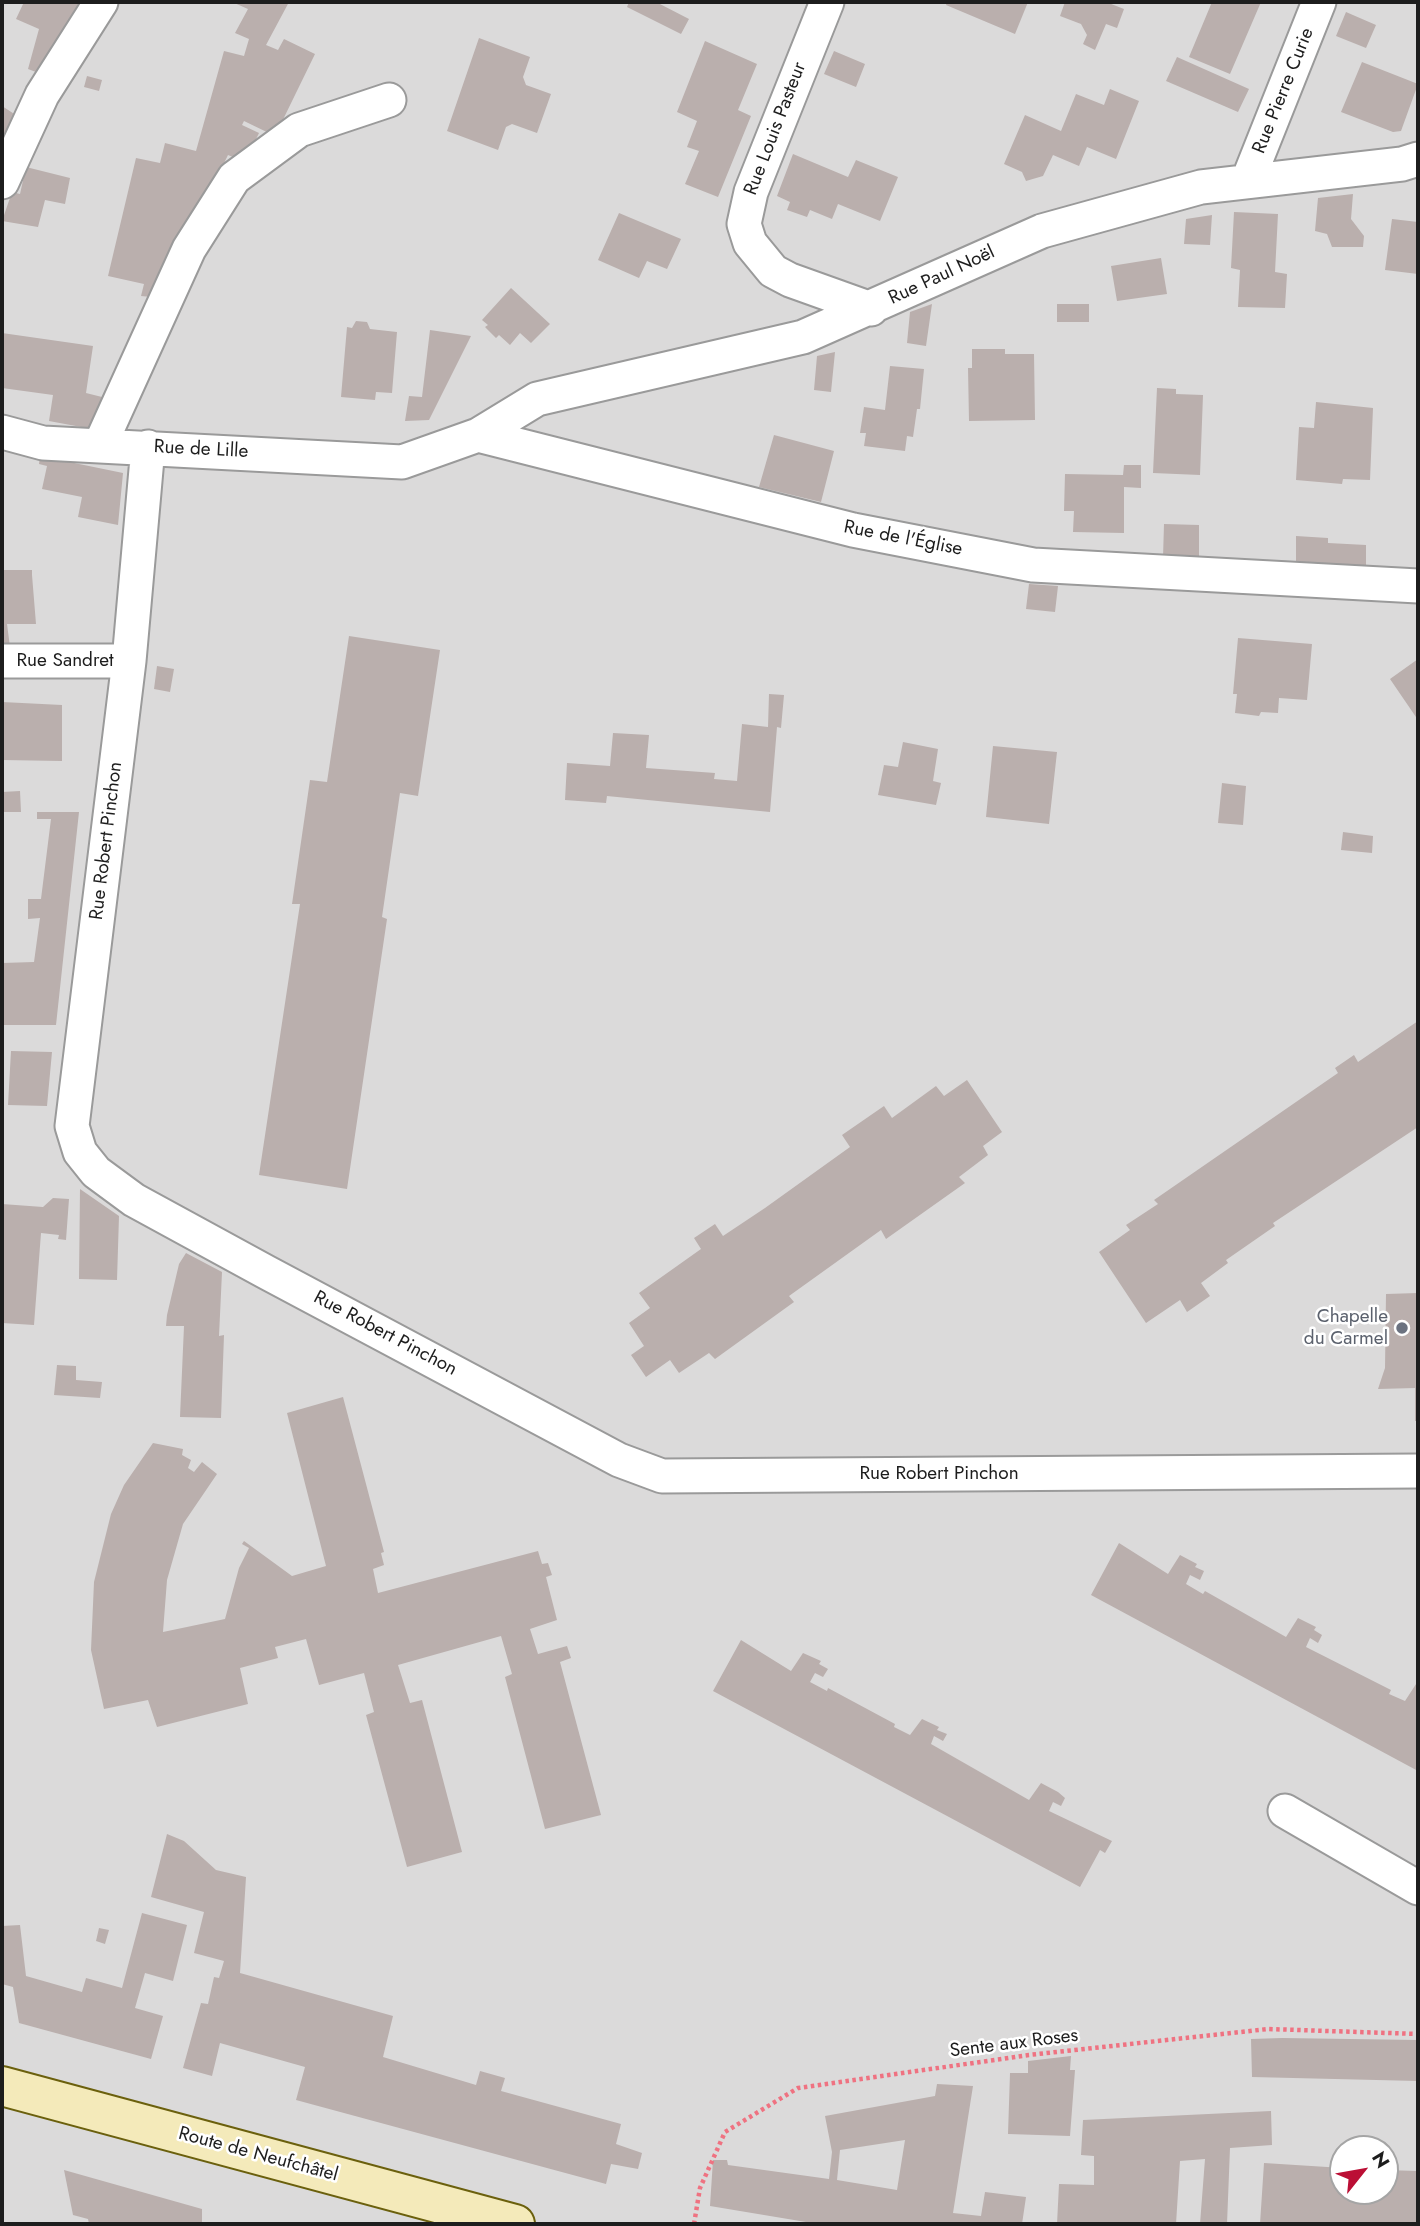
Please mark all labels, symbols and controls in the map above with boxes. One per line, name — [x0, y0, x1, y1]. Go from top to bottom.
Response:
street label: Rue Pierre Curie — [1248, 25, 1320, 157]
street label: Rue Louis Pasteur — [740, 59, 812, 199]
street label: Rue Paul Noël — [885, 241, 999, 311]
street label: Rue de Lille — [153, 436, 249, 464]
street label: Rue de l'Église — [842, 516, 964, 562]
street label: Rue Sandret — [16, 650, 114, 672]
street label: Rue Robert Pinchon — [86, 761, 128, 921]
street label: Rue Robert Pinchon — [309, 1287, 461, 1381]
place label: Chapelle du Carmel — [1304, 1306, 1388, 1350]
marker: Chapelle du Carmel — [1394, 1320, 1410, 1336]
street label: Rue Robert Pinchon — [859, 1463, 1019, 1485]
street label: Sente aux Roses — [949, 2025, 1079, 2063]
street label: Route de Neufchâtel — [176, 2123, 340, 2187]
north arrow — [1329, 2135, 1399, 2205]
text: N — [1365, 2147, 1396, 2173]

